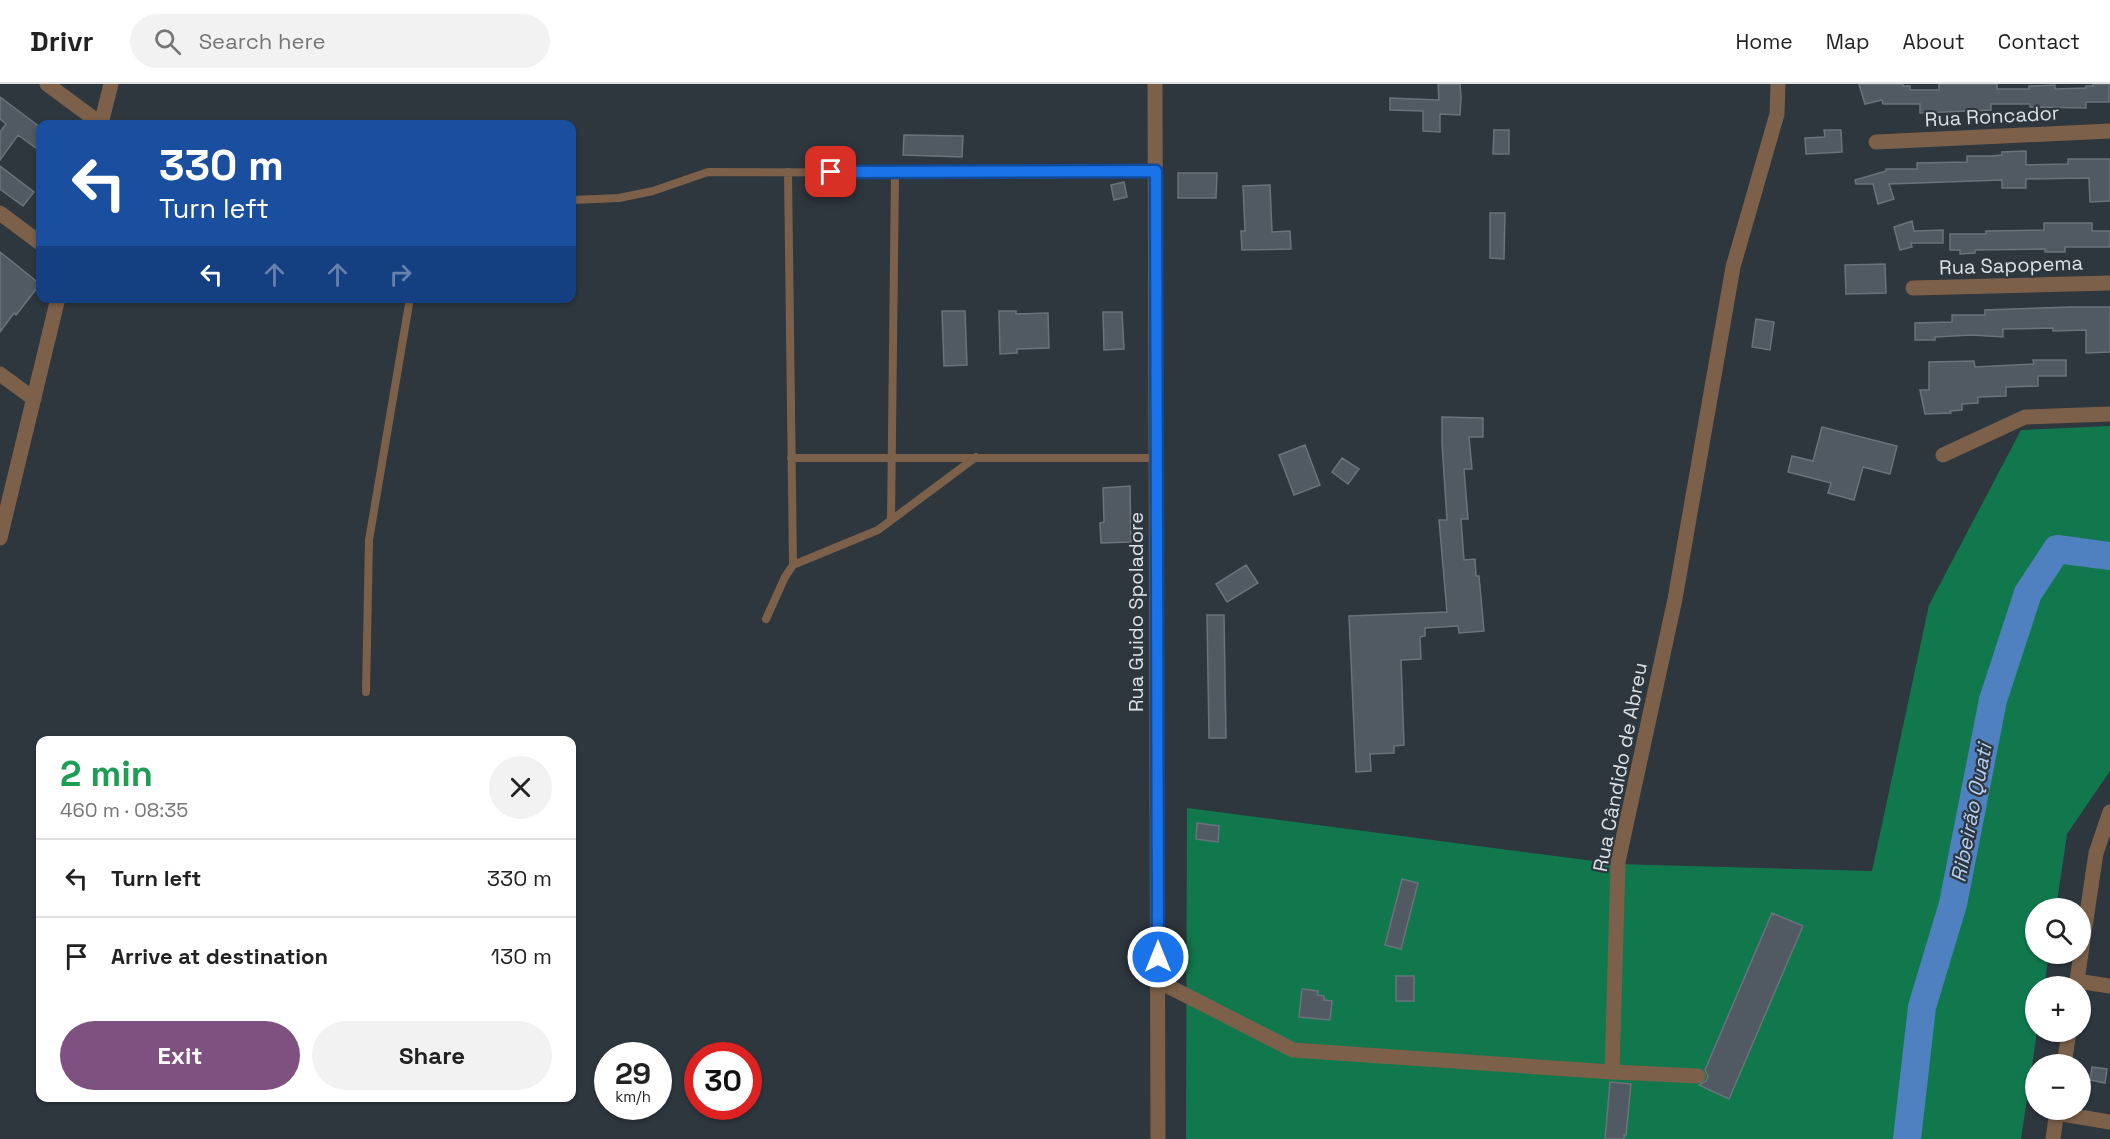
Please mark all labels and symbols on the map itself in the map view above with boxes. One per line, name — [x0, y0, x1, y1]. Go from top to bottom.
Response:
street label: Rua Roncador — [1924, 99, 2060, 133]
pin — [805, 146, 856, 197]
street label: Rua Sapopema — [1939, 249, 2083, 281]
street label: Rua Guido Spoladore — [1123, 512, 1149, 712]
street label: Rua Cândido de Abreu — [1587, 660, 1653, 874]
water label: Ribeirão Quati — [1944, 739, 1998, 884]
position arrow — [1126, 925, 1190, 989]
speed limit sign: 30 — [684, 1042, 762, 1120]

